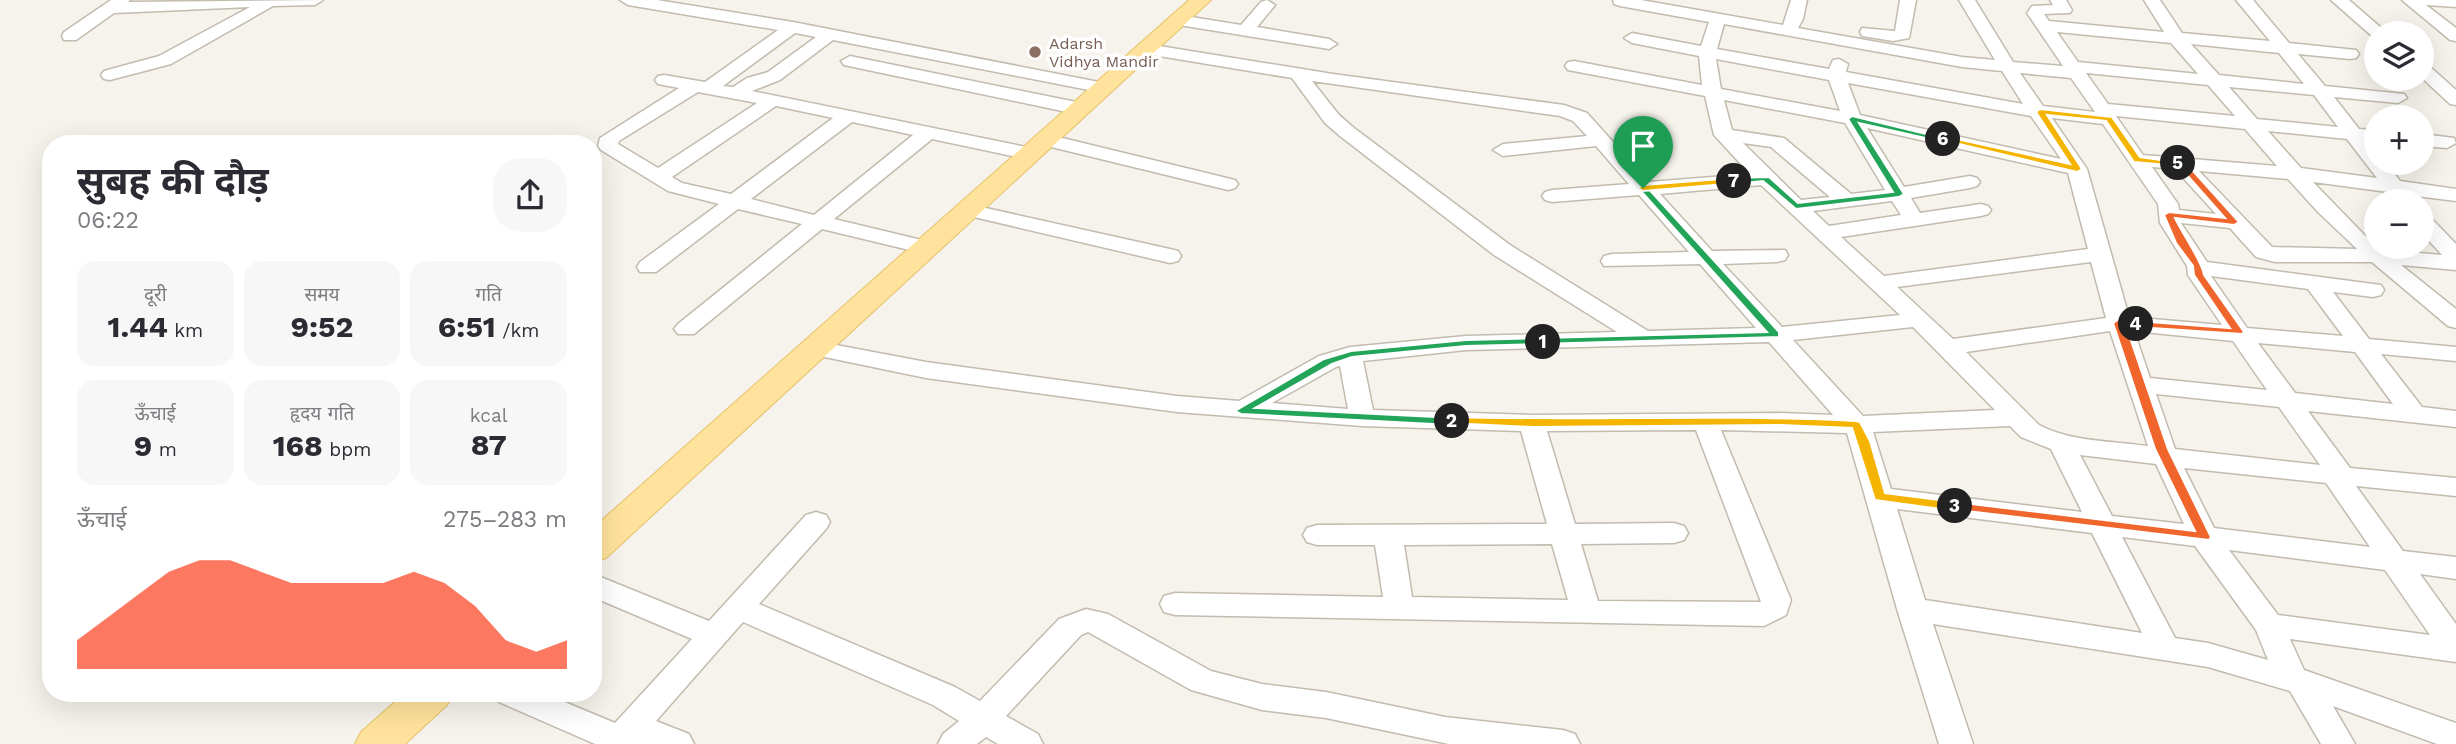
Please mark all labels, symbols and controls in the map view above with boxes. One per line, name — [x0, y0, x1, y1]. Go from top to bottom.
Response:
map controls — [2364, 21, 2434, 259]
button: layers — [2364, 21, 2434, 91]
place label: Adarsh Vidhya Mandir — [1049, 34, 1159, 71]
marker: Adarsh Vidhya Mandir — [1027, 44, 1043, 60]
button: + — [2364, 105, 2434, 175]
pin — [1613, 116, 1673, 188]
pin: 6 — [1926, 122, 1960, 156]
icon: arrive — [1624, 127, 1662, 165]
text: 6 — [1937, 127, 1948, 150]
pin: 5 — [2160, 146, 2196, 180]
text: 5 — [2172, 151, 2183, 174]
button: share — [493, 158, 567, 232]
text: सुबह की दौड़ — [77, 159, 269, 203]
pin: 7 — [1716, 164, 1752, 198]
text: 7 — [1728, 169, 1739, 192]
button: − — [2364, 189, 2434, 259]
text: 06:22 — [77, 207, 139, 234]
text: दूरी — [144, 283, 167, 306]
text: समय — [304, 283, 340, 306]
text: गति — [475, 283, 502, 306]
pin: 4 — [2118, 306, 2154, 342]
text: 1.44 — [108, 309, 168, 344]
text: 9:52 — [291, 309, 353, 344]
text: 6:51 — [438, 309, 496, 344]
text: 4 — [2129, 312, 2142, 335]
text: km — [168, 319, 203, 342]
text: /km — [496, 319, 539, 342]
pin: 1 — [1526, 324, 1560, 360]
text: 1 — [1538, 330, 1547, 353]
text: ऊँचाई — [135, 402, 176, 425]
text: हृदय गति — [290, 402, 354, 425]
text: kcal — [470, 404, 507, 427]
pin: 2 — [1434, 404, 1470, 438]
text: 2 — [1446, 409, 1457, 432]
text: 87 — [471, 427, 507, 462]
text: 9 — [134, 428, 152, 463]
text: 168 — [273, 428, 323, 463]
text: m — [152, 438, 177, 461]
text: bpm — [323, 438, 371, 461]
pin: 3 — [1938, 489, 1972, 524]
text: 3 — [1949, 494, 1960, 517]
text: ऊँचाई — [77, 506, 127, 533]
text: 275–283 m — [443, 506, 567, 533]

